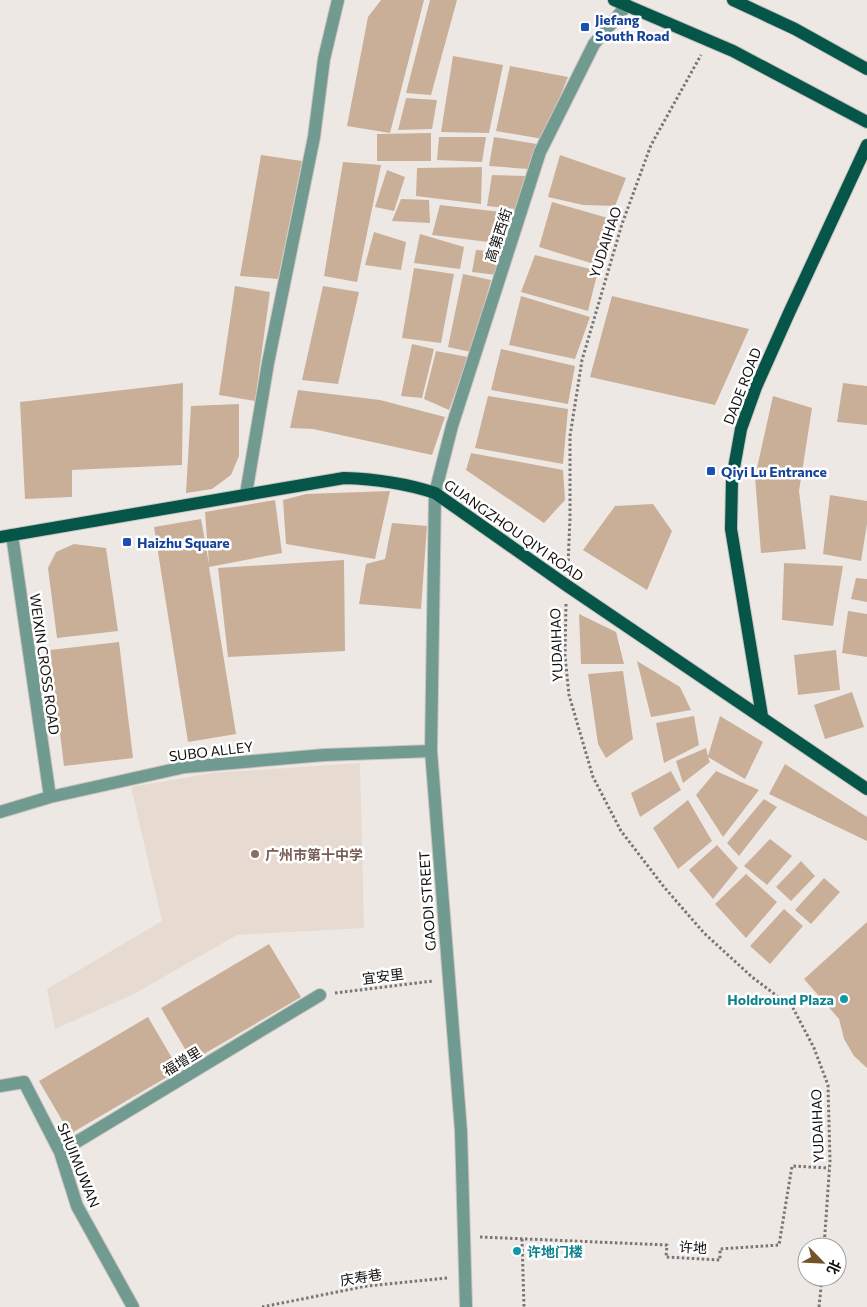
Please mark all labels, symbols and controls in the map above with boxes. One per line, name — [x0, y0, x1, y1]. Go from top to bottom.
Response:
place label: Jiefang South Road — [595, 11, 670, 44]
marker: Jiefang South Road — [579, 21, 591, 33]
street label: YUDAIHAO — [585, 204, 625, 280]
street label: 高第西街 — [481, 206, 515, 264]
street label: DADE ROAD — [720, 345, 764, 427]
place label: Qiyi Lu Entrance — [721, 463, 827, 480]
marker: Qiyi Lu Entrance — [705, 465, 717, 477]
street label: GUANGZHOU QIYI ROAD — [441, 475, 587, 585]
place label: Haizhu Square — [137, 534, 230, 551]
marker: Haizhu Square — [121, 536, 133, 548]
street label: WEIXIN CROSS ROAD — [27, 592, 63, 736]
street label: YUDAIHAO — [546, 608, 566, 682]
street label: SUBO ALLEY — [168, 737, 254, 765]
place label: 广州市第十中学 — [265, 846, 363, 863]
marker: 广州市第十中学 — [249, 848, 261, 860]
street label: GAODI STREET — [415, 851, 439, 951]
street label: 宜安里 — [361, 965, 405, 987]
place label: Holdround Plaza — [727, 991, 834, 1008]
marker: Holdround Plaza — [838, 993, 850, 1005]
street label: 福增里 — [160, 1043, 204, 1079]
street label: YUDAIHAO — [807, 1089, 827, 1163]
street label: SHUIMUWAN — [54, 1120, 104, 1210]
north arrow — [797, 1237, 847, 1287]
street label: 许地 — [679, 1238, 707, 1256]
place label: 许地门楼 — [527, 1243, 583, 1260]
marker: 许地门楼 — [511, 1245, 523, 1257]
text: 北 — [824, 1258, 845, 1277]
street label: 庆寿巷 — [339, 1265, 383, 1289]

